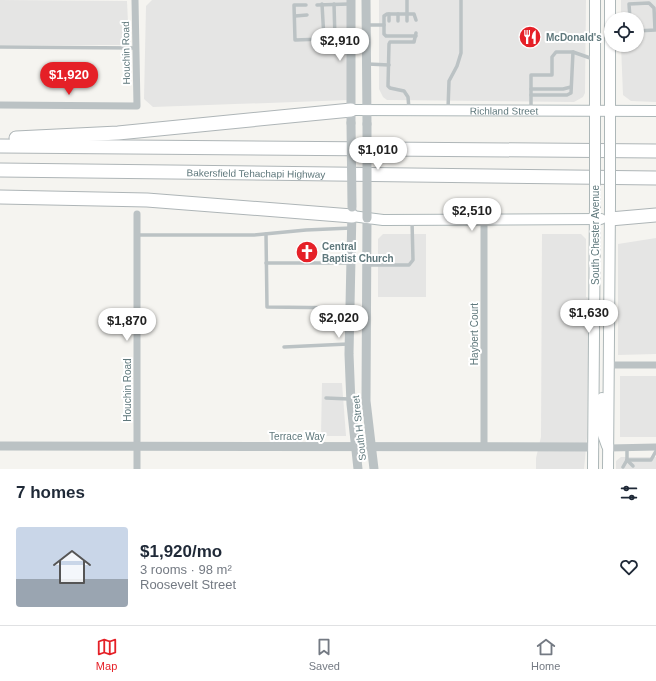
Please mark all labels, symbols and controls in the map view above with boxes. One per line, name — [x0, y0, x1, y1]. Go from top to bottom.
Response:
map controls — [604, 12, 644, 52]
button: locate — [604, 12, 644, 52]
street label: Houchin Road — [120, 21, 132, 85]
restaurant icon: McDonald's — [517, 24, 543, 50]
pin: $2,910 — [307, 28, 373, 62]
place label: McDonald's — [546, 32, 602, 43]
text: $2,910 — [320, 33, 360, 48]
pin: $1,920 — [36, 62, 102, 96]
text: $1,920 — [49, 67, 89, 82]
street label: Richland Street — [470, 105, 538, 116]
pin: $1,010 — [345, 137, 411, 171]
text: $1,010 — [358, 142, 398, 157]
street label: Bakersfield Tehachapi Highway — [186, 167, 325, 179]
street label: South Chester Avenue — [590, 185, 601, 285]
pin: $2,510 — [439, 198, 505, 232]
text: $2,510 — [452, 203, 492, 218]
church icon: Central Baptist Church — [294, 239, 320, 265]
place label: Central Baptist Church — [322, 241, 394, 264]
pin: $1,630 — [556, 300, 622, 334]
street label: Haybert Court — [469, 303, 480, 365]
pin: $2,020 — [306, 305, 372, 339]
text: $1,630 — [569, 305, 609, 320]
pin: $1,870 — [94, 308, 160, 342]
text: $2,020 — [319, 310, 359, 325]
text: $1,870 — [107, 313, 147, 328]
street label: Houchin Road — [122, 358, 133, 422]
street label: South H Street — [350, 395, 368, 461]
street label: Terrace Way — [269, 431, 325, 442]
icon: filters — [618, 482, 640, 504]
text: 7 homes — [16, 483, 85, 502]
text: $1,920/mo — [140, 542, 222, 561]
icon: home — [48, 543, 96, 591]
icon: heart — [618, 556, 640, 578]
text: 3 rooms · 98 m² — [140, 562, 232, 577]
text: Roosevelt Street — [140, 577, 236, 592]
tab: Map — [96, 636, 118, 672]
tab: Saved — [309, 636, 340, 672]
tab: Home — [531, 636, 560, 672]

